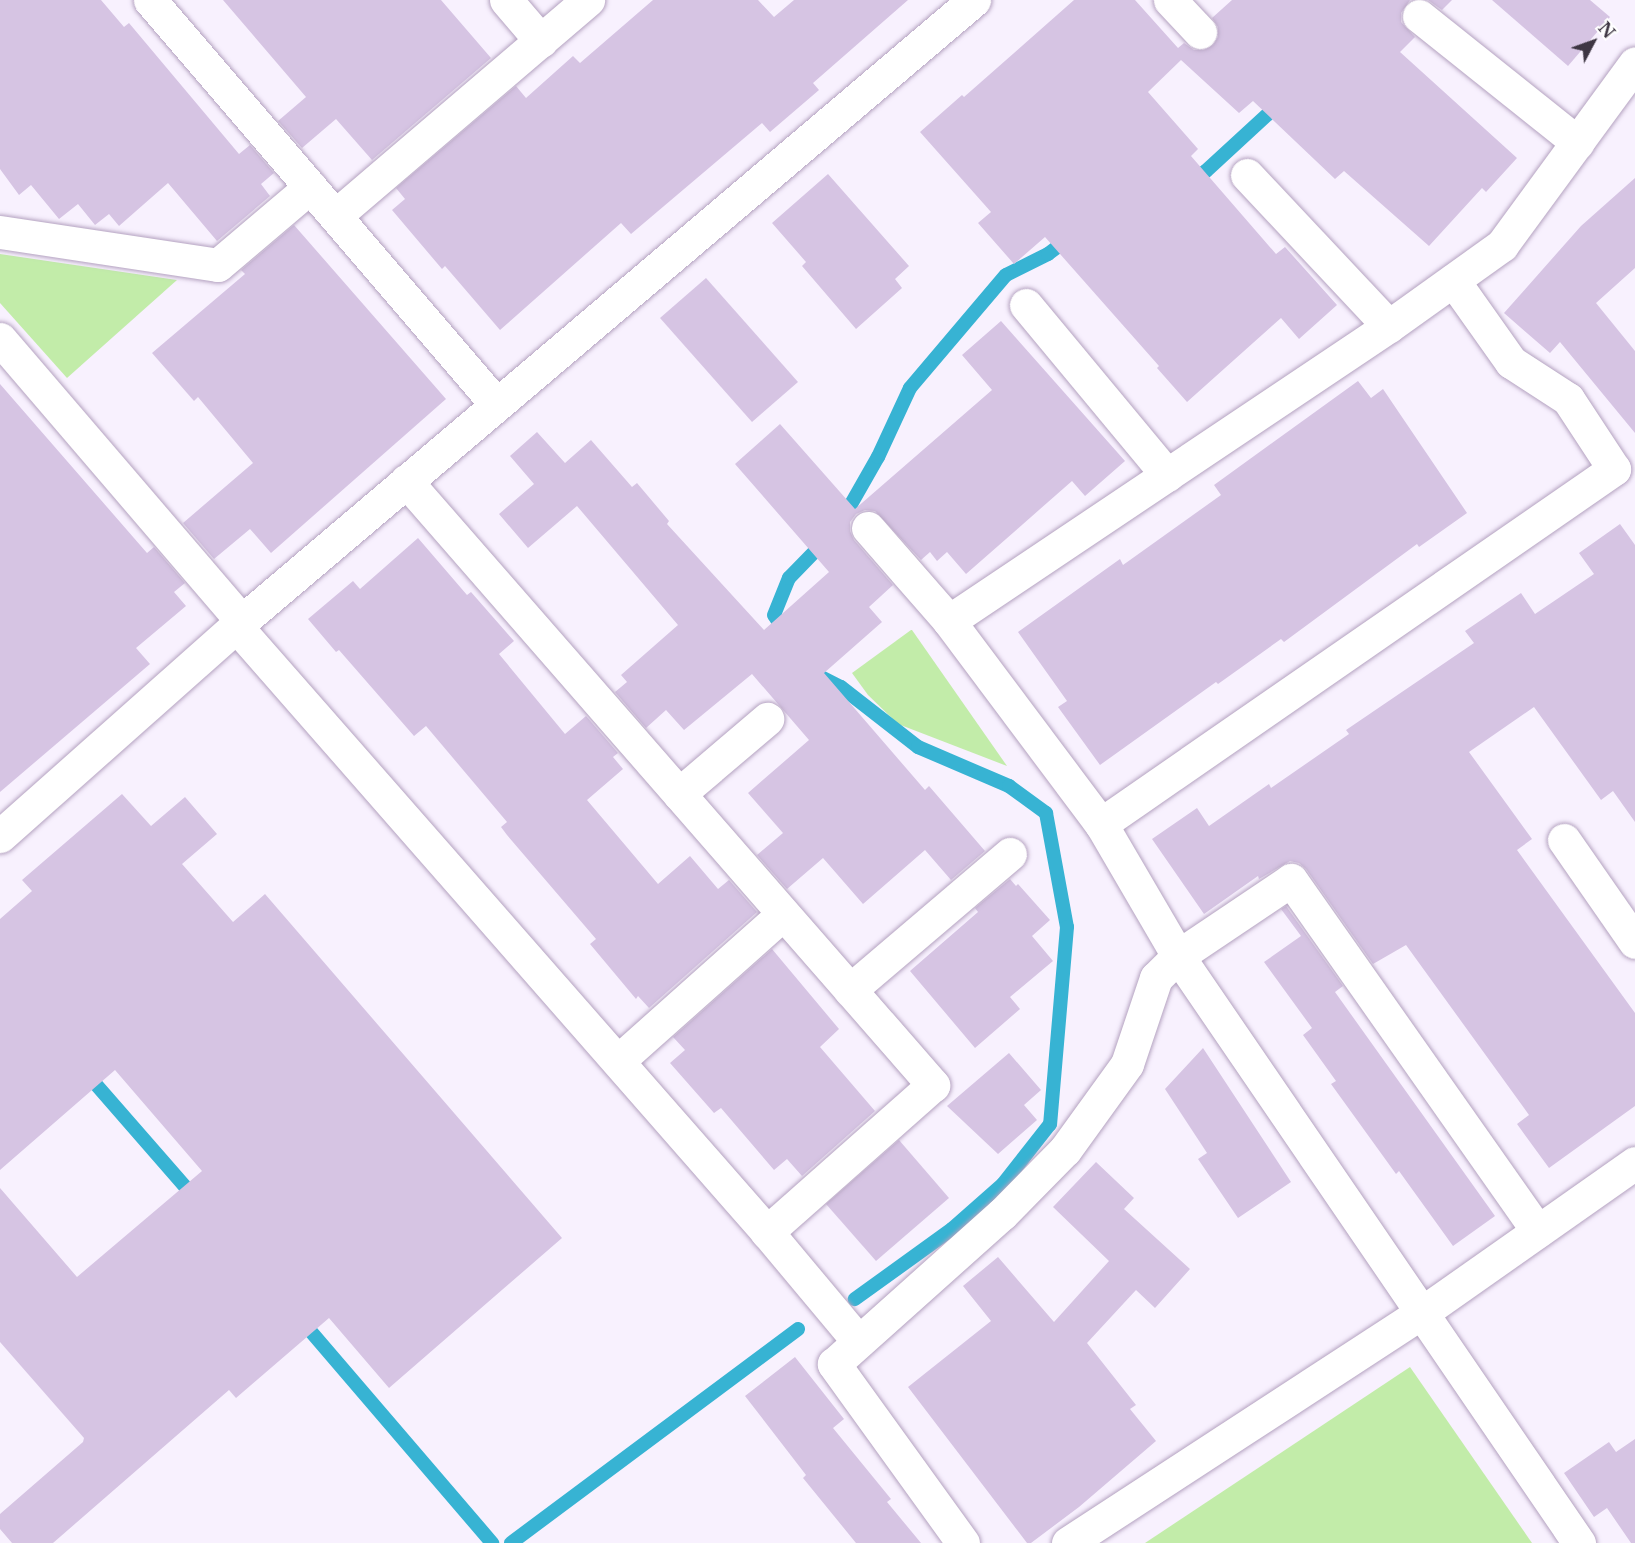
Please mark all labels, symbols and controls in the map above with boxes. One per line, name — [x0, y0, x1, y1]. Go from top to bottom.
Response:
north arrow — [1563, 12, 1623, 72]
text: N — [1594, 18, 1619, 42]

